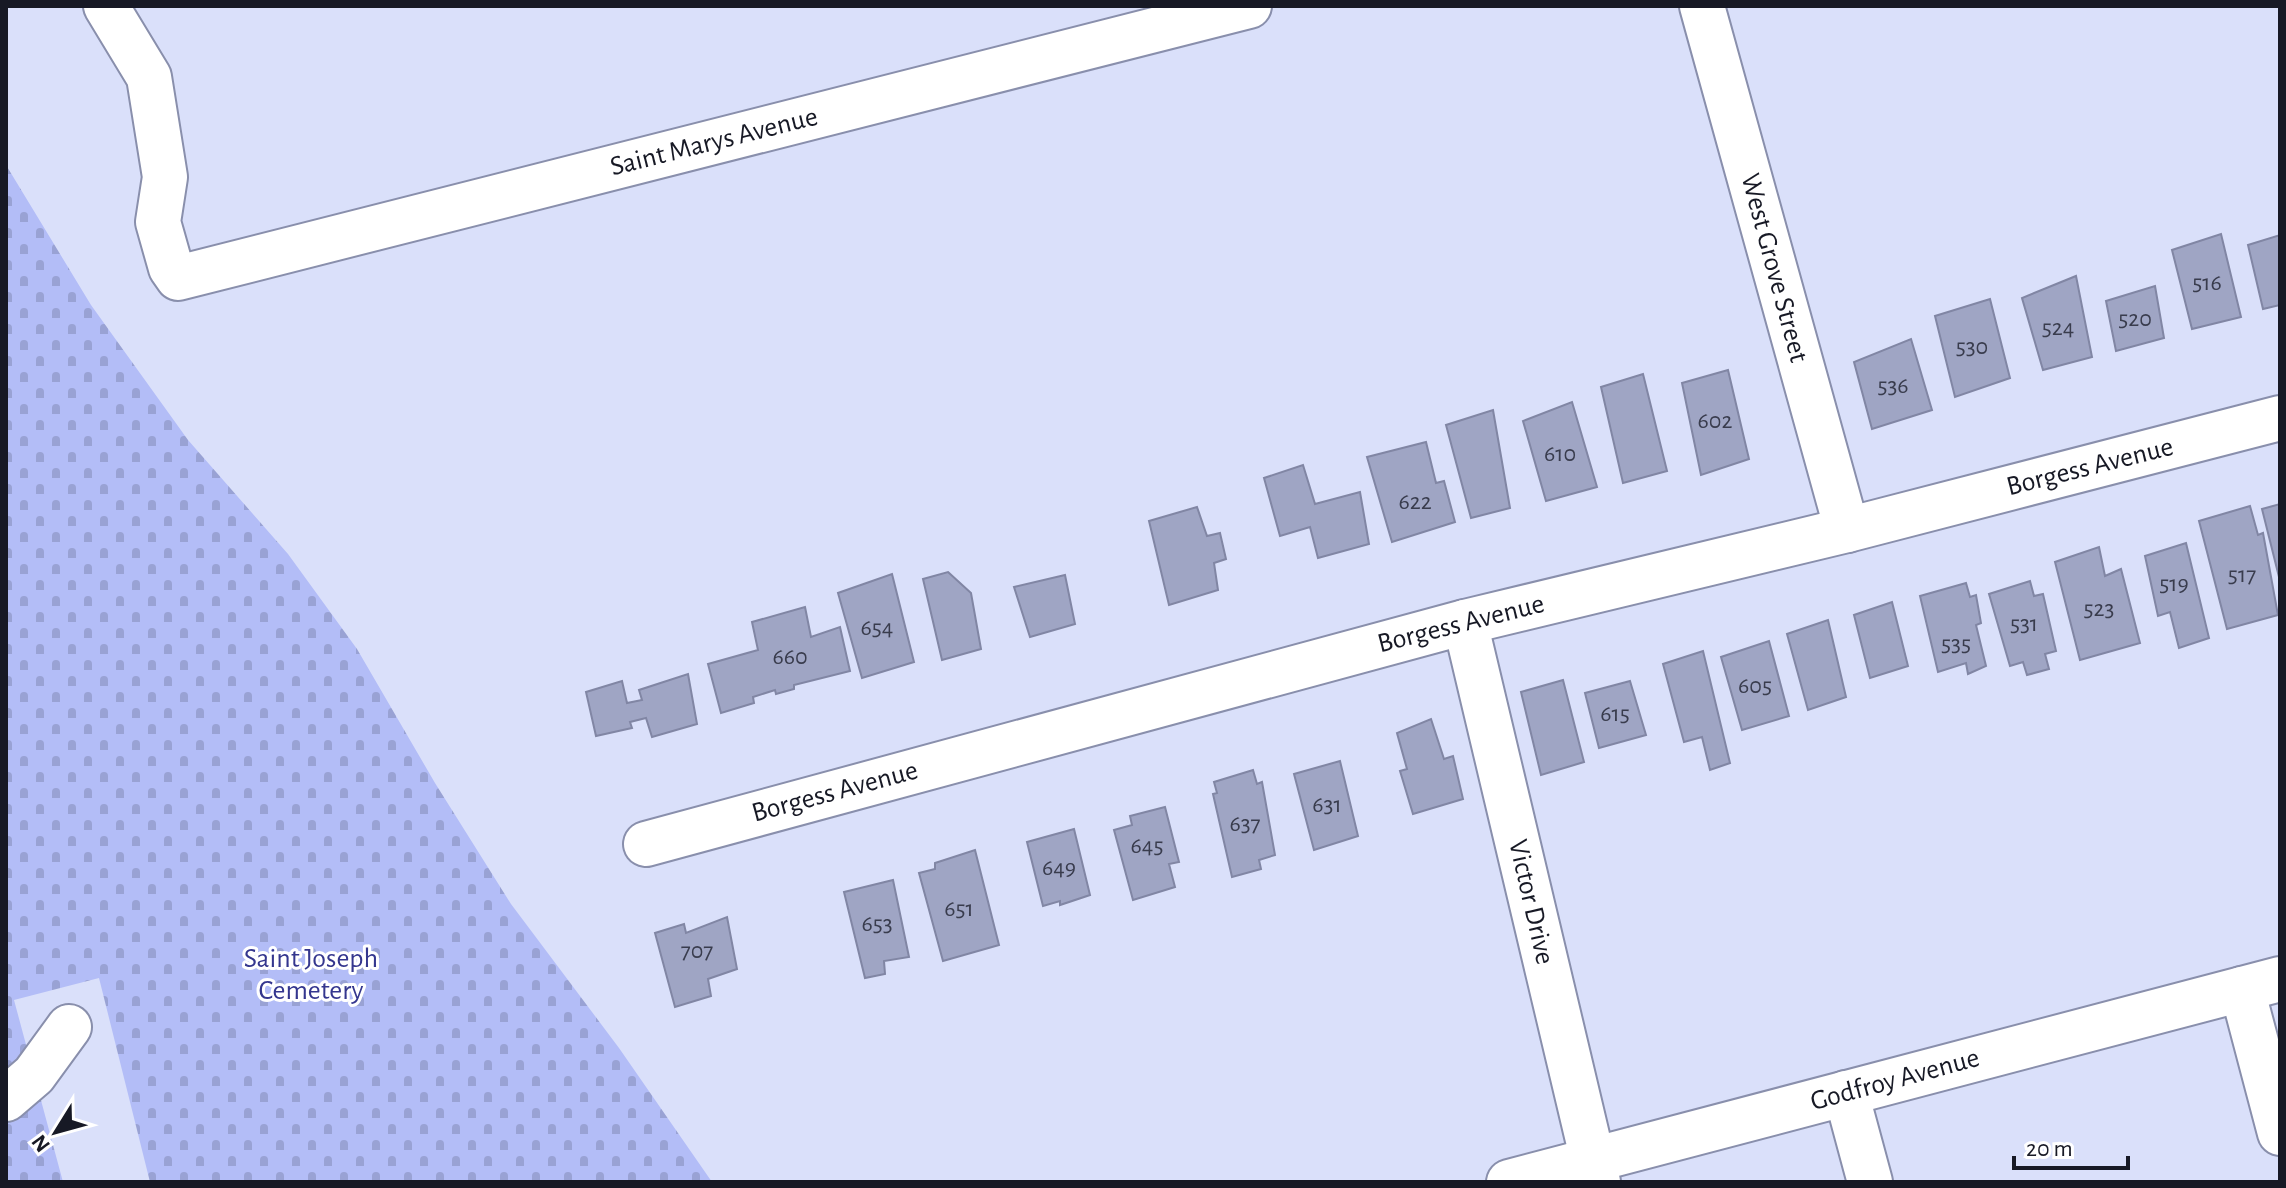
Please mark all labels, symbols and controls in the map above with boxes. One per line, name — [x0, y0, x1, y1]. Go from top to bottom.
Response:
street label: Saint Marys Avenue — [607, 103, 821, 181]
street label: West Grove Street — [1735, 171, 1813, 365]
house number: 516 — [2192, 271, 2222, 295]
house number: 520 — [2118, 307, 2152, 331]
house number: 524 — [2042, 316, 2074, 340]
house number: 530 — [1956, 335, 1988, 359]
house number: 536 — [1877, 374, 1909, 398]
house number: 602 — [1698, 409, 1733, 433]
street label: Borgess Avenue — [2004, 433, 2176, 501]
house number: 610 — [1544, 442, 1576, 466]
house number: 622 — [1398, 490, 1432, 514]
house number: 517 — [2228, 563, 2256, 587]
house number: 519 — [2159, 572, 2189, 596]
street label: Borgess Avenue — [1375, 590, 1547, 658]
house number: 523 — [2084, 597, 2114, 621]
house number: 531 — [2010, 612, 2038, 636]
house number: 654 — [861, 616, 893, 640]
house number: 535 — [1941, 632, 1971, 656]
house number: 660 — [772, 645, 808, 669]
house number: 605 — [1738, 674, 1772, 698]
house number: 615 — [1600, 702, 1630, 726]
street label: Borgess Avenue — [749, 756, 921, 828]
house number: 631 — [1312, 793, 1342, 817]
house number: 637 — [1229, 812, 1261, 836]
house number: 645 — [1131, 834, 1163, 858]
street label: Victor Drive — [1503, 837, 1559, 967]
house number: 649 — [1042, 856, 1076, 880]
house number: 651 — [944, 897, 974, 921]
house number: 653 — [861, 912, 893, 936]
house number: 707 — [681, 939, 713, 963]
park label: Saint Joseph Cemetery — [244, 945, 378, 1005]
street label: Godfroy Avenue — [1808, 1044, 1982, 1116]
north arrow — [16, 1092, 96, 1172]
scale bar — [2014, 1120, 2128, 1170]
text: N — [27, 1131, 54, 1156]
text: 20 m — [2026, 1137, 2073, 1161]

